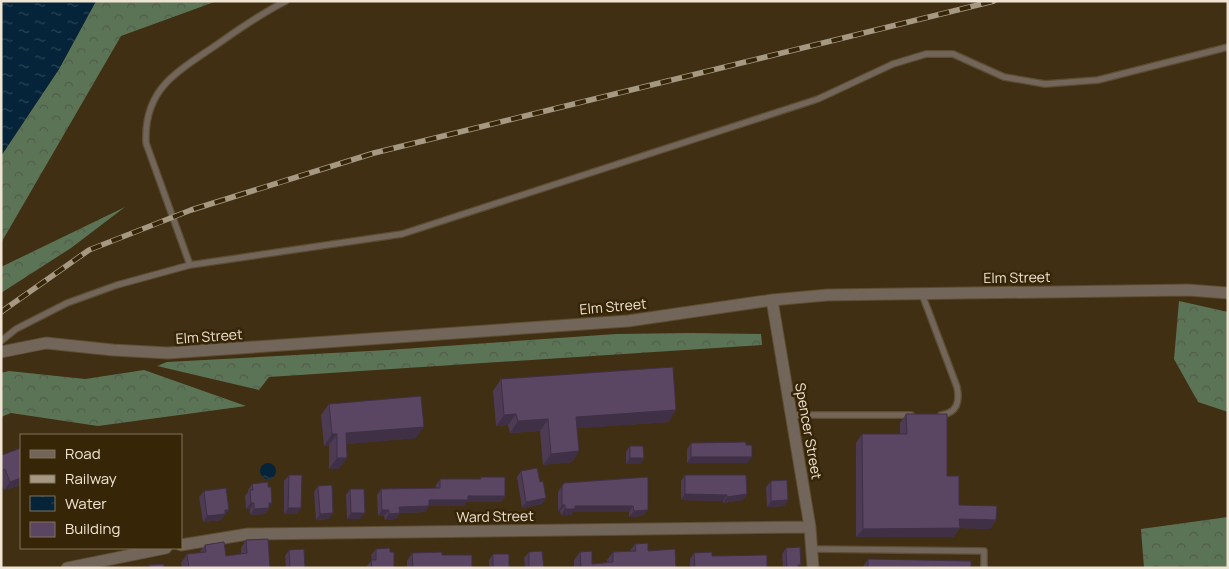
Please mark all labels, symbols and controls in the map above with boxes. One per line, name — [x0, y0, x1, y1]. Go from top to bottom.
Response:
street label: Elm Street — [983, 267, 1051, 287]
street label: Elm Street — [579, 294, 648, 318]
street label: Elm Street — [175, 324, 243, 348]
street label: Spencer Street — [791, 381, 827, 481]
legend — [20, 434, 182, 549]
text: Road — [65, 443, 101, 464]
text: Railway — [65, 468, 117, 489]
text: Water — [65, 493, 107, 514]
street label: Ward Street — [456, 506, 534, 526]
text: Building — [65, 518, 120, 539]

